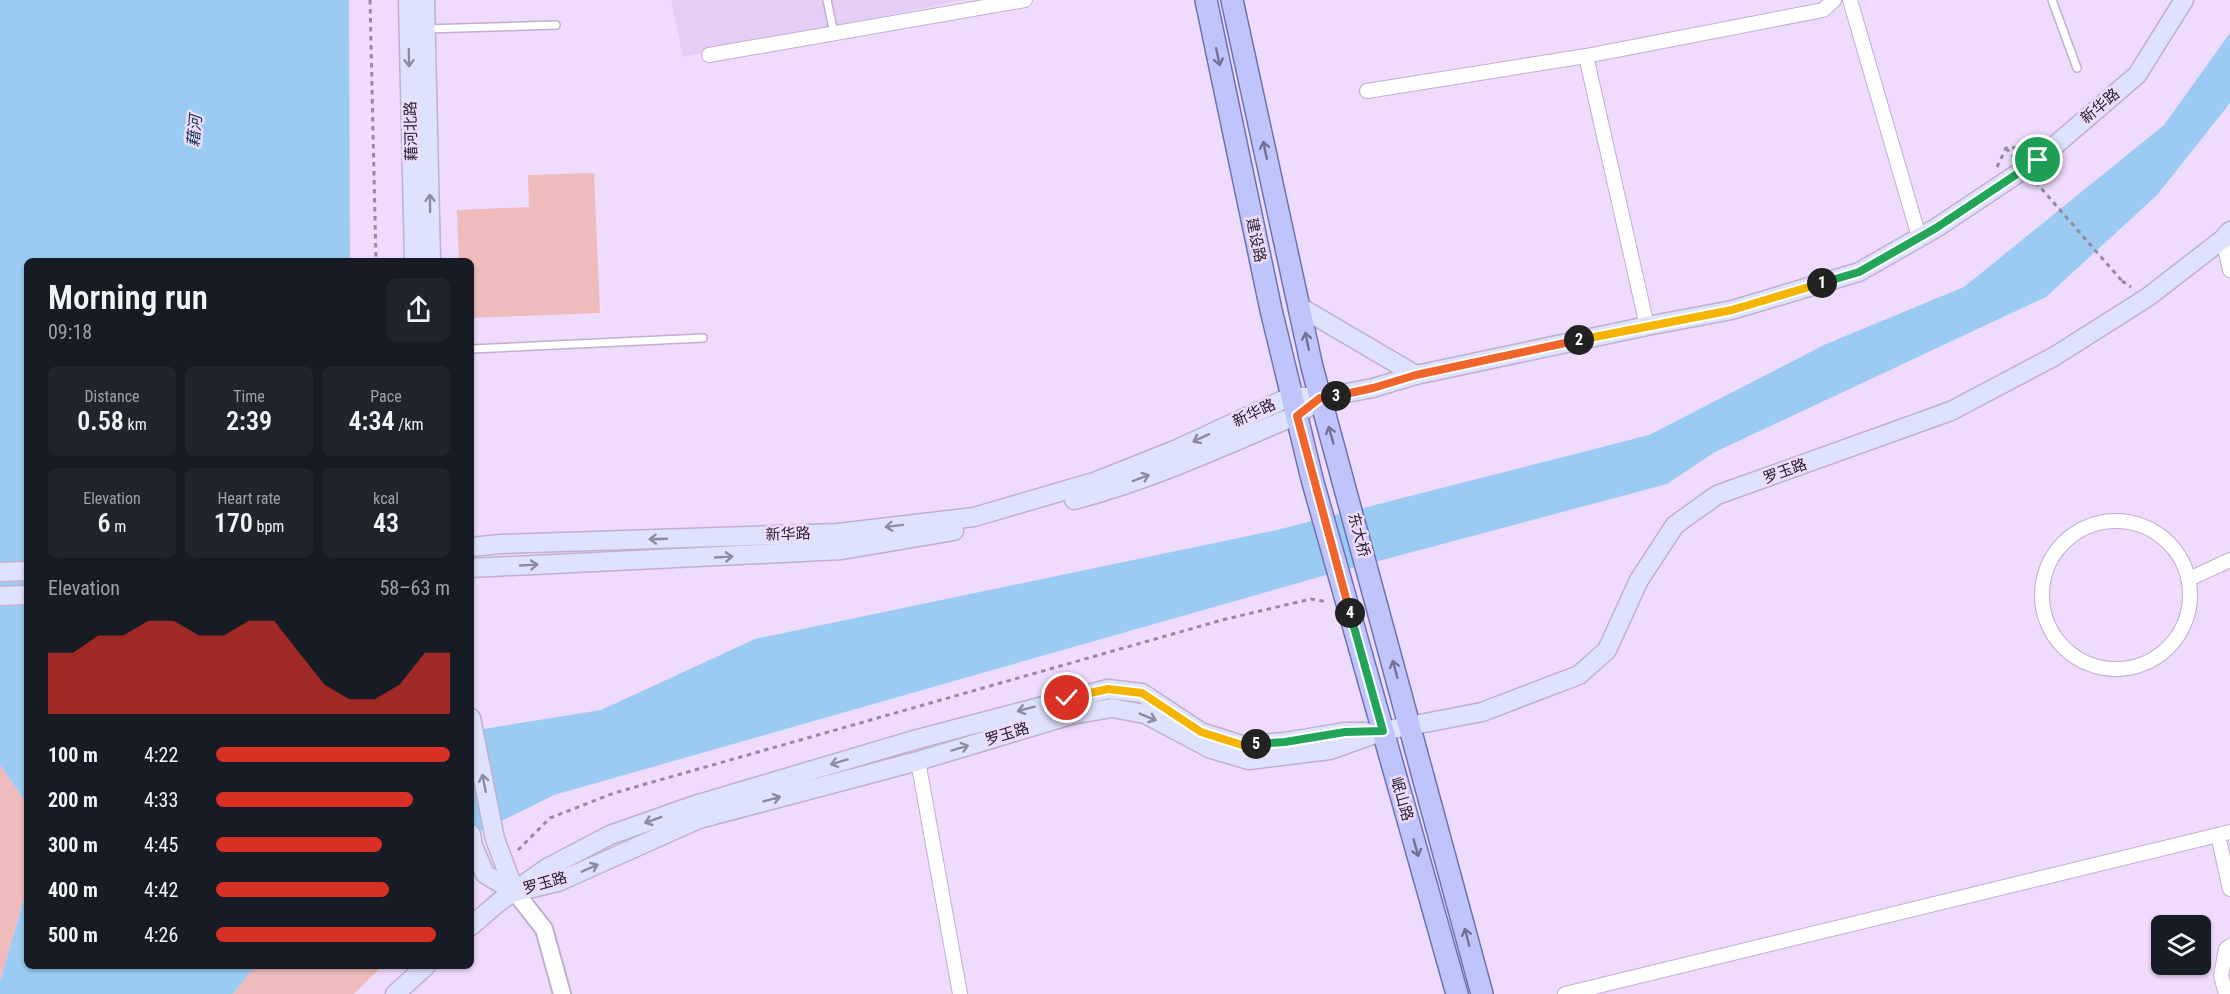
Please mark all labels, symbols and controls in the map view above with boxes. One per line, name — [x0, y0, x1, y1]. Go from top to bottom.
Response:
one-way arrow — [1213, 47, 1224, 67]
one-way arrow — [404, 48, 415, 68]
street label: 新华路 — [2077, 85, 2123, 127]
street label: 藉河北路 — [401, 101, 421, 161]
water label: 藉河 — [184, 111, 206, 148]
pin — [2012, 134, 2063, 185]
one-way arrow — [1259, 141, 1270, 160]
icon: arrive — [2021, 143, 2054, 176]
one-way arrow — [424, 193, 435, 213]
street label: 建设路 — [1243, 216, 1269, 264]
pin: 1 — [1807, 268, 1837, 298]
text: 1 — [1818, 273, 1826, 292]
text: Morning run — [48, 278, 208, 317]
button: share — [387, 278, 450, 341]
text: 09:18 — [48, 320, 92, 344]
pin: 2 — [1564, 325, 1594, 355]
text: 2 — [1575, 330, 1583, 349]
one-way arrow — [1301, 331, 1312, 351]
pin: 3 — [1321, 381, 1351, 411]
text: 3 — [1332, 386, 1340, 405]
text: Distance — [84, 387, 140, 406]
text: Time — [233, 387, 265, 406]
text: Pace — [370, 387, 402, 406]
street label: 新华路 — [1230, 395, 1278, 431]
text: 0.58 — [77, 406, 124, 436]
text: 2:39 — [226, 406, 272, 436]
text: 4:34 — [349, 406, 395, 436]
text: km — [124, 415, 147, 434]
text: /km — [395, 415, 423, 434]
one-way arrow — [1325, 426, 1337, 445]
one-way arrow — [1192, 432, 1210, 444]
street label: 罗玉路 — [1761, 455, 1809, 487]
one-way arrow — [1131, 472, 1150, 483]
text: Elevation — [83, 489, 141, 508]
text: Heart rate — [217, 489, 281, 508]
text: kcal — [373, 489, 399, 508]
text: 6 — [98, 508, 111, 538]
text: 170 — [214, 508, 253, 538]
text: 43 — [373, 508, 399, 538]
street label: 东大桥 — [1344, 511, 1374, 559]
text: m — [111, 517, 126, 536]
text: bpm — [253, 517, 284, 536]
one-way arrow — [885, 521, 905, 532]
street label: 新华路 — [765, 524, 811, 544]
one-way arrow — [648, 533, 668, 544]
one-way arrow — [714, 552, 734, 563]
one-way arrow — [519, 560, 539, 571]
text: Elevation — [48, 576, 120, 600]
text: 58–63 m — [379, 576, 450, 600]
pin: 4 — [1335, 598, 1365, 628]
text: 4 — [1346, 603, 1354, 622]
one-way arrow — [1389, 660, 1400, 679]
pin — [1041, 672, 1092, 723]
icon: check — [1050, 681, 1083, 714]
one-way arrow — [1017, 704, 1036, 716]
one-way arrow — [1139, 712, 1157, 723]
street label: 罗玉路 — [983, 719, 1031, 749]
pin: 5 — [1241, 729, 1271, 759]
text: 5 — [1252, 734, 1260, 753]
one-way arrow — [950, 742, 969, 753]
text: 100 m — [48, 743, 98, 767]
text: 4:22 — [144, 743, 178, 767]
one-way arrow — [830, 757, 849, 768]
one-way arrow — [478, 774, 489, 793]
street label: 岷山路 — [1387, 775, 1417, 823]
text: 200 m — [48, 788, 98, 812]
text: 4:33 — [144, 788, 178, 812]
one-way arrow — [762, 793, 781, 805]
one-way arrow — [644, 816, 663, 827]
text: 300 m — [48, 833, 98, 857]
text: 4:45 — [144, 833, 178, 857]
one-way arrow — [1410, 838, 1422, 857]
one-way arrow — [581, 861, 599, 872]
street label: 罗玉路 — [521, 868, 569, 898]
text: 400 m — [48, 878, 98, 902]
text: 4:42 — [144, 878, 178, 902]
map controls — [2151, 915, 2211, 975]
button: layers — [2151, 915, 2211, 975]
text: 500 m — [48, 923, 98, 947]
text: 4:26 — [144, 923, 178, 947]
one-way arrow — [1461, 928, 1472, 947]

